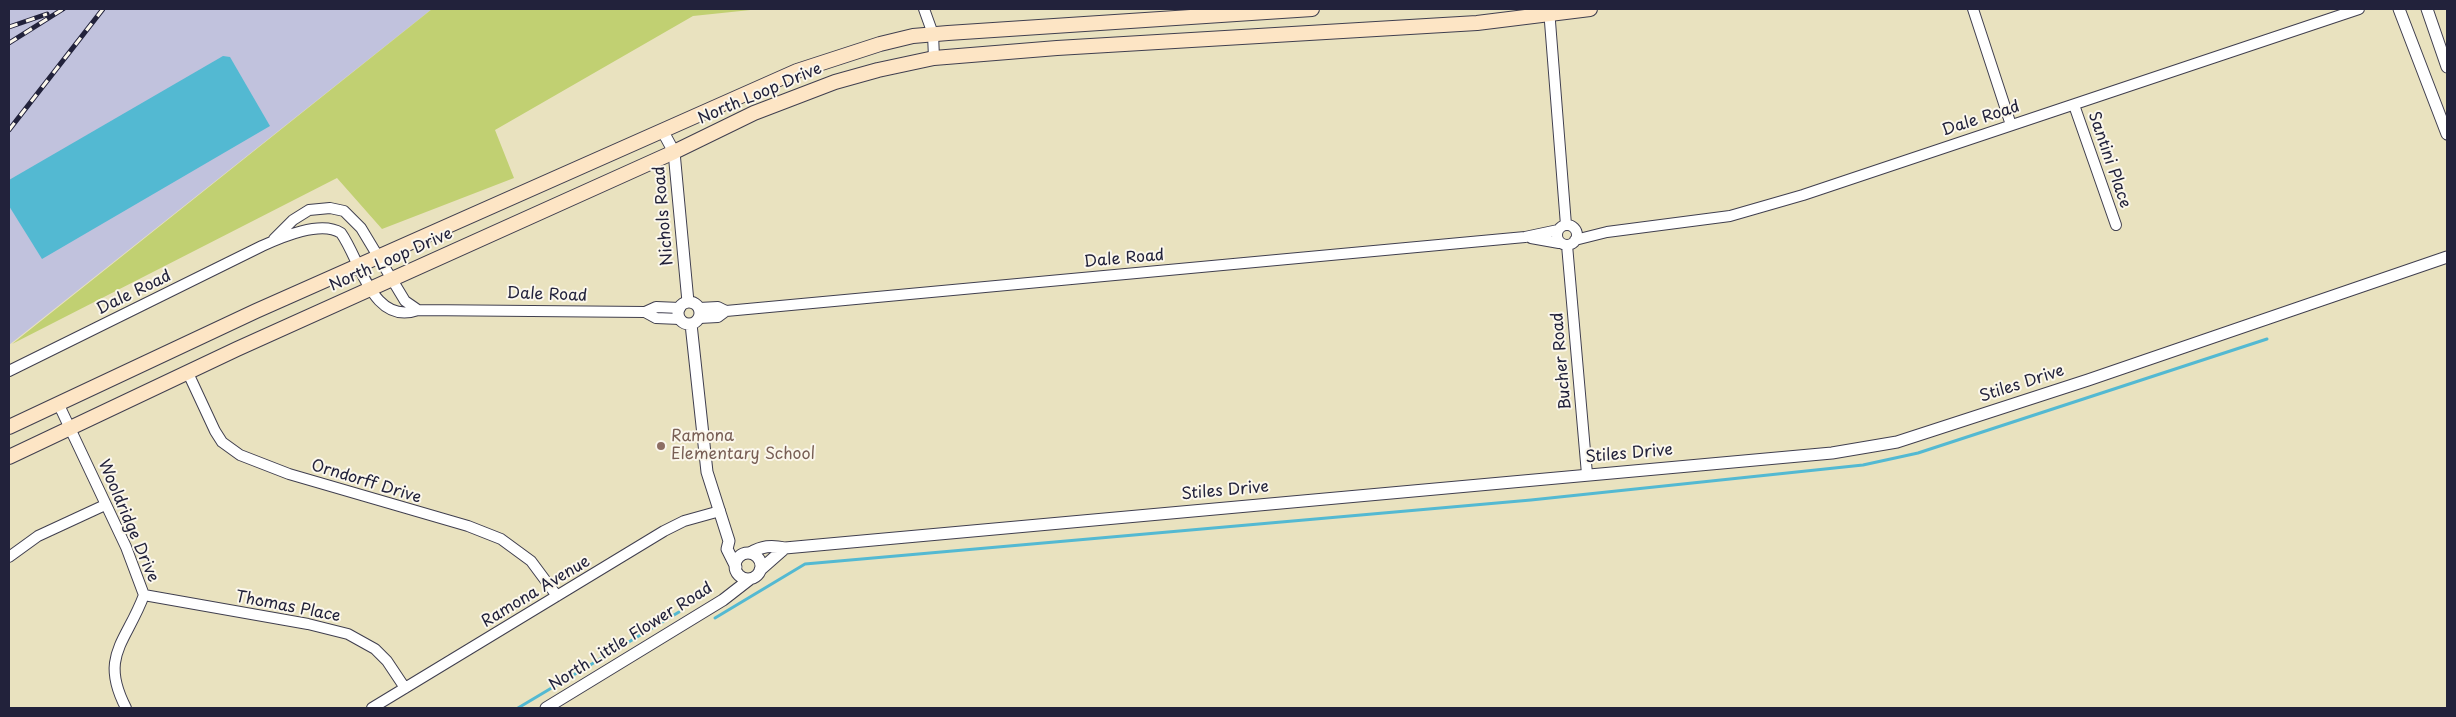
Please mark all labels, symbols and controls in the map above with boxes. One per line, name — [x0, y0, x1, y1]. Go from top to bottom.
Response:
street label: North Loop Drive — [695, 59, 825, 129]
street label: Dale Road — [1940, 97, 2022, 141]
street label: Santini Place — [2084, 109, 2134, 211]
street label: Nichols Road — [650, 165, 678, 267]
street label: North Loop Drive — [326, 224, 456, 296]
street label: Dale Road — [1083, 246, 1165, 272]
street label: Dale Road — [94, 267, 174, 319]
street label: Dale Road — [506, 284, 588, 306]
street label: Bucher Road — [1548, 312, 1576, 410]
street label: Stiles Drive — [1977, 361, 2067, 407]
place label: Ramona Elementary School — [671, 427, 815, 465]
marker: Ramona Elementary School — [655, 440, 667, 452]
street label: Stiles Drive — [1584, 441, 1674, 467]
street label: Orndorff Drive — [309, 456, 423, 508]
street label: Wooldridge Drive — [94, 457, 162, 585]
street label: Stiles Drive — [1180, 478, 1270, 504]
street label: Ramona Avenue — [478, 552, 594, 632]
street label: North Little Flower Road — [546, 579, 716, 695]
street label: Thomas Place — [234, 587, 342, 627]

